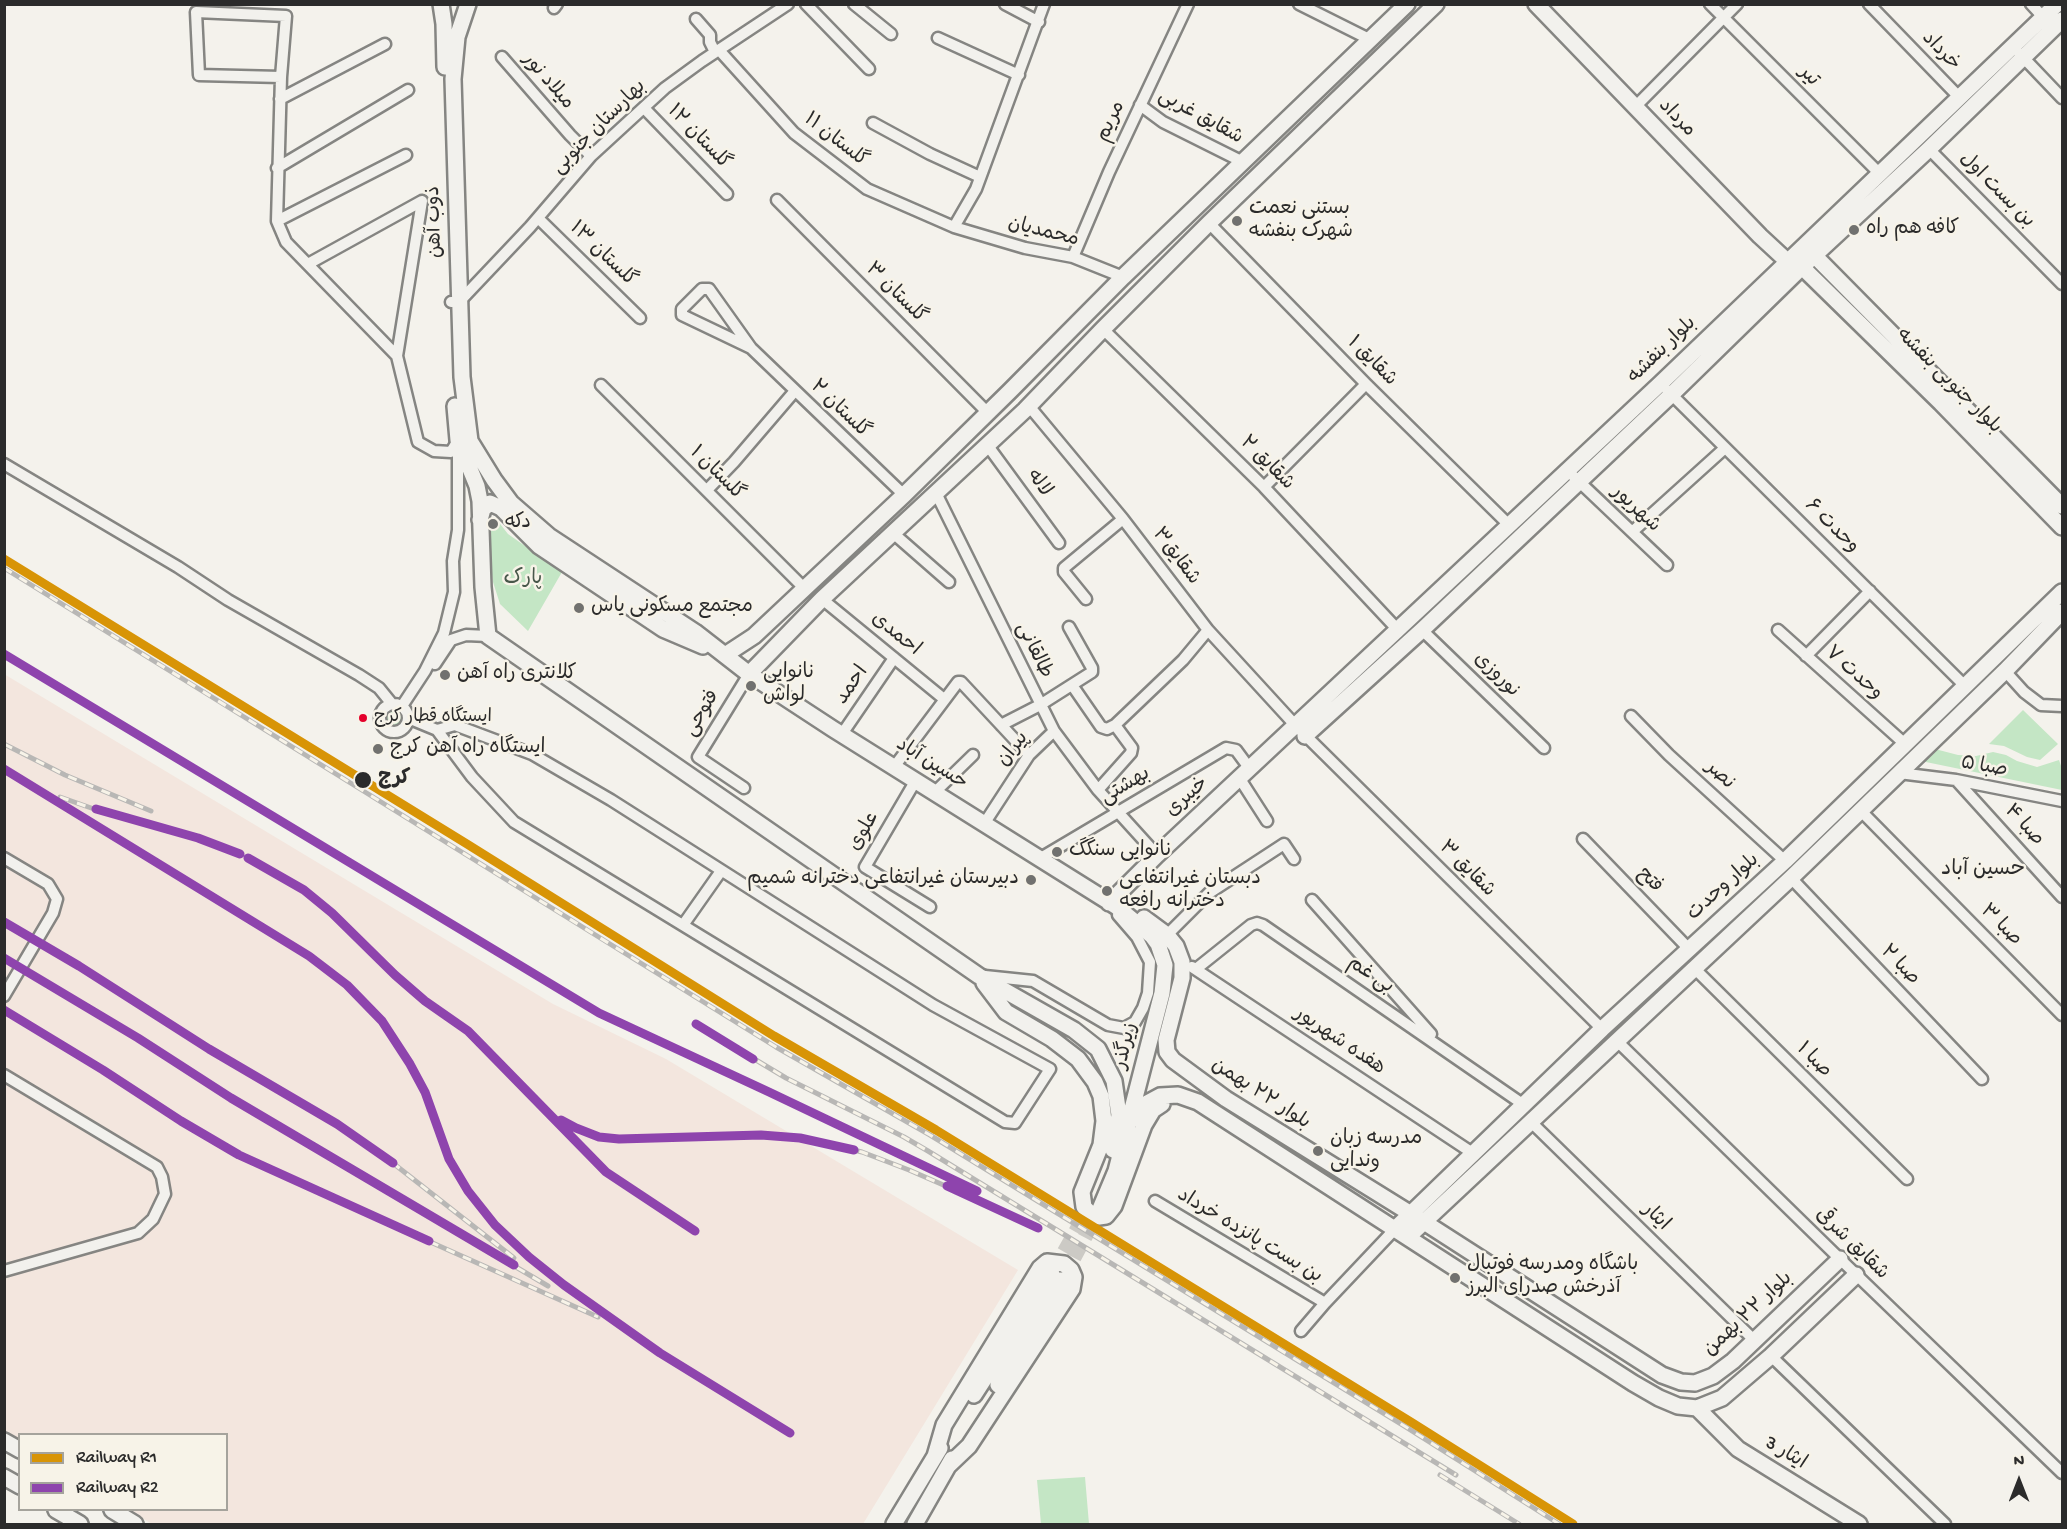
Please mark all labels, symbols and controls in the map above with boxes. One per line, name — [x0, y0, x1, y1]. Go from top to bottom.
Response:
street label: خرداد — [1915, 27, 1965, 77]
street label: میلاد نور — [516, 49, 578, 115]
street label: تیر — [1792, 61, 1824, 93]
street label: بهارستان جنوبی — [548, 76, 652, 180]
street label: شقایق غربی — [1153, 85, 1247, 151]
street label: مرداد — [1652, 95, 1700, 143]
street label: مریم — [1092, 98, 1132, 146]
street label: گلستان ۱۲ — [661, 100, 735, 176]
street label: گلستان ۱۱ — [798, 108, 872, 174]
street label: بن بست اول — [1953, 148, 2039, 234]
street label: ذوب آهن — [423, 185, 449, 259]
place label: بستنی نعمت شهرک بنفشه — [1249, 198, 1353, 245]
street label: محمدیان — [1005, 213, 1081, 253]
marker: بستنی نعمت شهرک بنفشه — [1230, 214, 1244, 228]
street label: گلستان ۱۳ — [563, 217, 641, 293]
place label: کافه هم راه — [1866, 218, 1959, 242]
marker: کافه هم راه — [1847, 223, 1861, 237]
street label: گلستان ۳ — [859, 258, 931, 330]
street label: بلوار بنفشه — [1624, 312, 1702, 390]
street label: بلوار جنوبی بنفشه — [1890, 324, 2006, 440]
street label: شقایق ۱ — [1341, 332, 1401, 392]
street label: گلستان ۲ — [804, 376, 874, 444]
street label: شقایق ۲ — [1234, 432, 1298, 496]
street label: گلستان ۱ — [683, 441, 749, 507]
street label: لاله — [1020, 466, 1056, 502]
street label: شهریور — [1605, 481, 1665, 539]
street label: وحدت ۶ — [1799, 495, 1863, 559]
place label: دکه — [505, 512, 531, 536]
marker: دکه — [486, 517, 500, 531]
street label: شقایق۳ — [1146, 524, 1204, 590]
park label: پارک — [504, 568, 542, 592]
place label: مجتمع مسکونی یاس — [591, 596, 753, 620]
marker: مجتمع مسکونی یاس — [572, 601, 586, 615]
street label: احمدی — [865, 608, 925, 662]
street label: طالقانی — [1009, 619, 1057, 683]
street label: وحدت ۷ — [1819, 642, 1887, 706]
street label: نوروزی — [1468, 648, 1524, 704]
place label: نانوایی لواش — [763, 662, 815, 709]
street label: احمد — [831, 662, 875, 710]
place label: کلانتری راه آهن — [457, 663, 577, 687]
marker: کلانتری راه آهن — [438, 668, 452, 682]
marker: نانوایی لواش — [744, 679, 758, 693]
street label: فتوحی — [680, 686, 726, 742]
place label: ایستگاه قطار کرج — [374, 707, 492, 729]
marker: ایستگاه قطار کرج — [357, 712, 369, 724]
street label: پیران — [993, 728, 1035, 772]
street label: حسین آباد — [891, 734, 971, 796]
place label: ایستگاه راه آهن کرج — [390, 737, 545, 761]
marker: ایستگاه راه آهن کرج — [371, 742, 385, 756]
street label: صبا ۵ — [1959, 752, 2009, 784]
street label: نصر — [1699, 756, 1739, 796]
street label: بهشتی — [1097, 763, 1155, 811]
place label: کرج — [378, 768, 410, 792]
marker: کرج — [353, 770, 373, 790]
street label: خیبری — [1162, 773, 1214, 823]
street label: صبا ۴ — [1998, 800, 2048, 852]
street label: علوی — [844, 808, 886, 856]
street label: شقایق ۳ — [1433, 837, 1499, 903]
place label: نانوایی سنگگ — [1069, 840, 1172, 864]
marker: نانوایی سنگگ — [1050, 845, 1064, 859]
street label: بلوار وحدت — [1683, 849, 1765, 927]
district label: حسین آباد — [1941, 858, 2025, 884]
street label: فتح — [1631, 863, 1667, 899]
place label: دبیرستان غیرانتفاعی دخترانه شمیم — [747, 868, 1019, 892]
place label: دبستان غیرانتفاعی دخترانه رافعه — [1119, 868, 1261, 915]
marker: دبیرستان غیرانتفاعی دخترانه شمیم — [1024, 873, 1038, 887]
marker: دبستان غیرانتفاعی دخترانه رافعه — [1100, 884, 1114, 898]
street label: صبا ۳ — [1974, 900, 2026, 952]
street label: صبا ۲ — [1874, 941, 1924, 991]
street label: بی غم — [1342, 952, 1398, 1000]
street label: هفده شهریور — [1289, 1003, 1389, 1081]
street label: زیرگذر — [1110, 1020, 1144, 1072]
street label: صبا ۱ — [1790, 1038, 1836, 1084]
street label: بلوار ۲۲ بهمن — [1206, 1054, 1314, 1136]
place label: مدرسه زبان وندایی — [1330, 1128, 1422, 1175]
marker: مدرسه زبان وندایی — [1311, 1144, 1325, 1158]
street label: بن بست پانزده خرداد — [1172, 1184, 1326, 1290]
street label: ایثار — [1636, 1199, 1674, 1237]
street label: شقایق شرقی — [1809, 1204, 1893, 1286]
place label: باشگاه ومدرسه فوتبال آذرخش صدرای البرز — [1467, 1254, 1638, 1301]
street label: بلوار ۲۲ بهمن — [1699, 1268, 1799, 1362]
marker: باشگاه ومدرسه فوتبال آذرخش صدرای البرز — [1448, 1271, 1462, 1285]
street label: ایثار 3 — [1760, 1432, 1810, 1476]
legend — [18, 1433, 228, 1511]
text: Railway R1 — [76, 1448, 157, 1469]
north arrow — [1989, 1451, 2049, 1511]
text: N — [2014, 1453, 2024, 1472]
text: Railway R2 — [76, 1478, 159, 1499]

